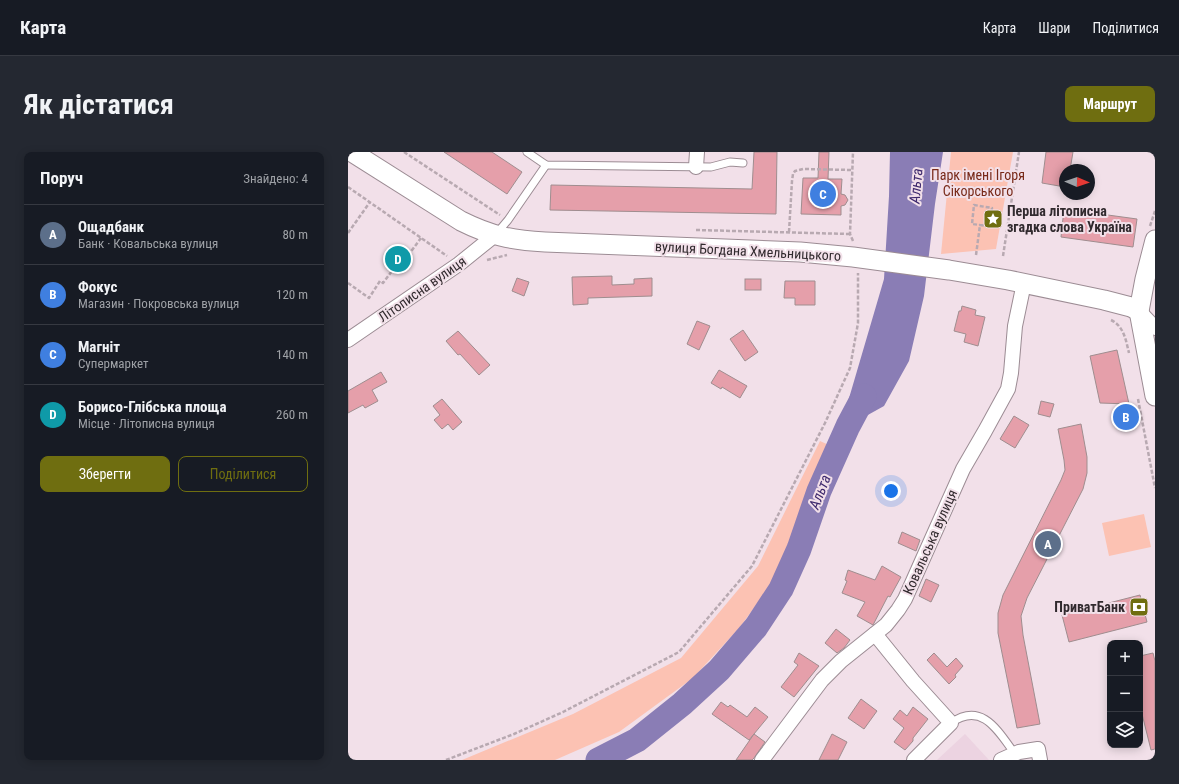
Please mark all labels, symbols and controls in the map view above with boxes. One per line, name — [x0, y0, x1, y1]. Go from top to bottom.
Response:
text: Карта — [20, 16, 66, 39]
text: Карта — [983, 20, 1016, 36]
text: Шари — [1038, 20, 1070, 36]
text: Поділитися — [1092, 20, 1159, 36]
button: Маршрут — [1065, 86, 1155, 122]
text: Як дістатися — [24, 88, 174, 121]
north arrow — [1059, 164, 1095, 200]
park label: Парк імені Ігоря Сікорського — [931, 167, 1025, 199]
text: Поруч — [40, 168, 83, 188]
water label: Альта — [905, 168, 927, 205]
text: Знайдено: 4 — [243, 171, 308, 186]
pin: C — [810, 179, 836, 209]
place label: Перша літописна згадка слова Україна — [1007, 203, 1132, 235]
place icon: Перша літописна згадка слова Україна — [982, 208, 1004, 230]
text: Ощадбанк — [78, 218, 144, 236]
text: A — [49, 227, 57, 242]
text: 80 m — [282, 227, 308, 242]
text: Банк · Ковальська вулиця — [78, 236, 218, 251]
street label: вулиця Богдана Хмельницького — [655, 238, 841, 264]
pin: D — [385, 244, 411, 274]
street label: Літописна вулиця — [375, 253, 469, 325]
text: Фокус — [78, 278, 117, 296]
text: B — [49, 287, 57, 302]
text: 120 m — [276, 287, 308, 302]
text: Магазин · Покровська вулиця — [78, 296, 239, 311]
text: Магніт — [78, 338, 120, 356]
text: C — [49, 347, 57, 362]
text: 140 m — [276, 347, 308, 362]
text: Супермаркет — [78, 356, 149, 371]
text: Борисо-Глібська площа — [78, 398, 227, 416]
pin: B — [1113, 402, 1139, 432]
text: D — [49, 407, 57, 422]
text: 260 m — [276, 407, 308, 422]
text: Місце · Літописна вулиця — [78, 416, 215, 431]
button: Зберегти — [40, 456, 170, 492]
button: Поділитися — [178, 456, 308, 492]
water label: Альта — [805, 472, 835, 513]
your location — [881, 481, 901, 501]
street label: Ковальська вулиця — [900, 487, 960, 597]
pin: A — [1035, 529, 1061, 559]
bank icon: ПриватБанк — [1128, 596, 1150, 618]
place label: ПриватБанк — [1054, 599, 1125, 615]
map controls — [1107, 640, 1143, 748]
button: + — [1107, 640, 1143, 676]
button: − — [1107, 676, 1143, 712]
button: layers — [1107, 712, 1143, 748]

